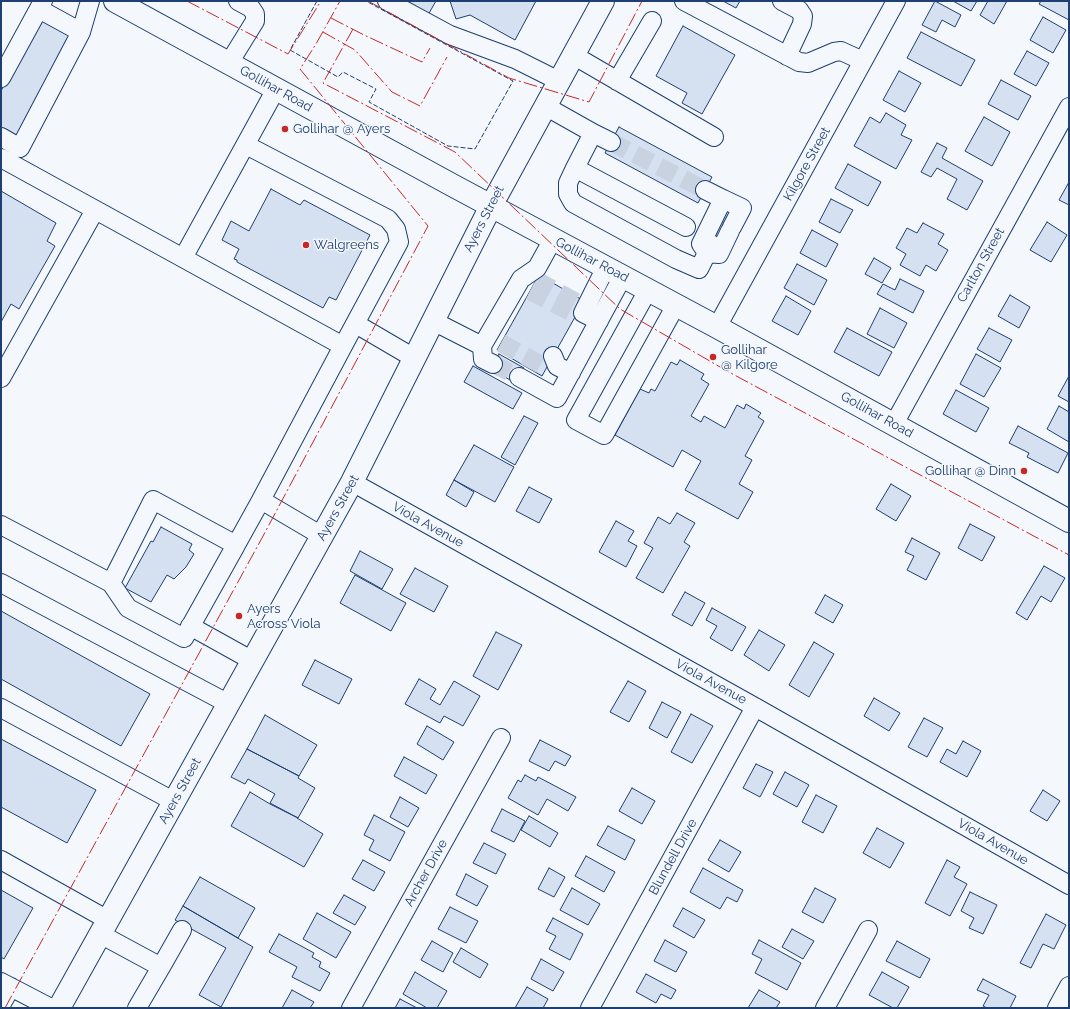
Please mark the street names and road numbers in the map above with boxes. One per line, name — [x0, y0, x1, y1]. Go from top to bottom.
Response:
street label: Gollihar Road — [237, 63, 315, 115]
street label: Kilgore Street — [780, 124, 834, 204]
street label: Ayers Street — [460, 183, 508, 255]
street label: Carlton Street — [954, 225, 1008, 305]
street label: Gollihar Road — [553, 234, 631, 286]
street label: Gollihar Road — [838, 389, 916, 441]
street label: Ayers Street — [313, 472, 363, 544]
street label: Viola Avenue — [390, 499, 466, 551]
street label: Viola Avenue — [673, 656, 749, 708]
street label: Ayers Street — [155, 755, 205, 827]
street label: Blundell Drive — [646, 816, 700, 898]
street label: Viola Avenue — [955, 816, 1031, 868]
street label: Archer Drive — [401, 837, 451, 909]

